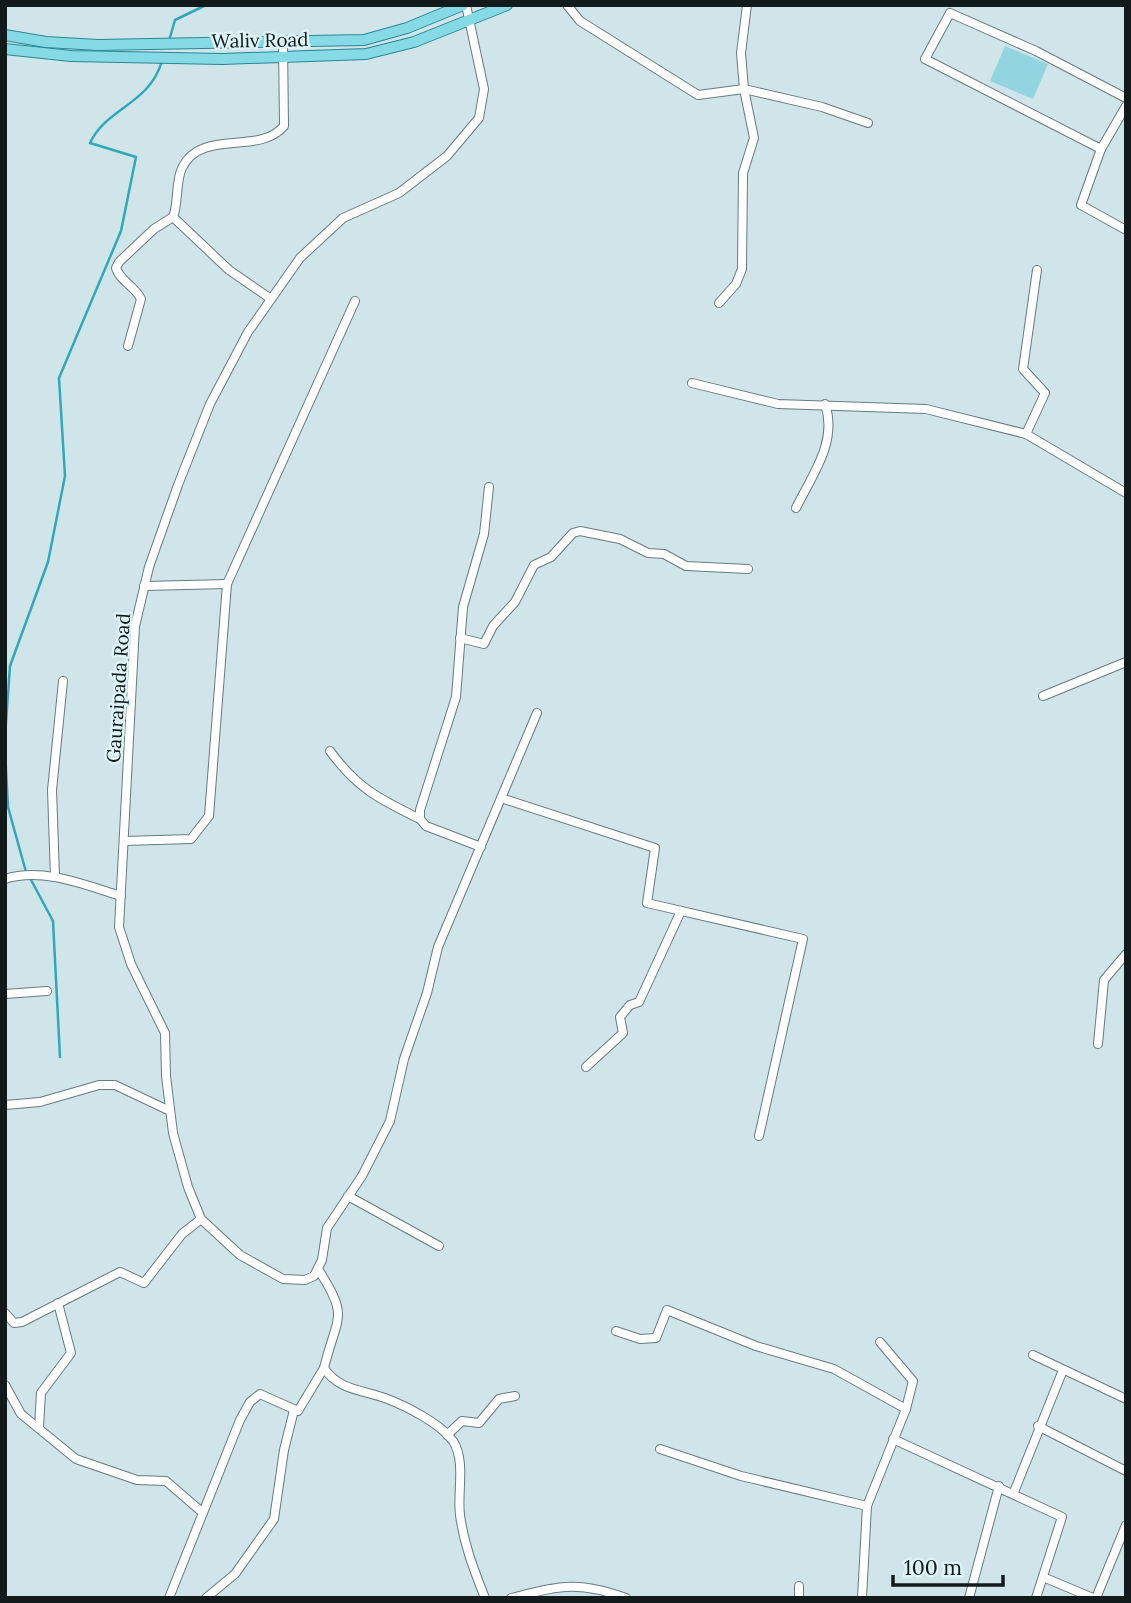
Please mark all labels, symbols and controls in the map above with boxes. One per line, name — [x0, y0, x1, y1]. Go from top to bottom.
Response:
street label: Waliv Road — [211, 27, 309, 53]
street label: Gauraipada Road — [101, 612, 135, 764]
scale bar — [893, 1544, 1003, 1588]
text: 100 m — [904, 1554, 962, 1581]

